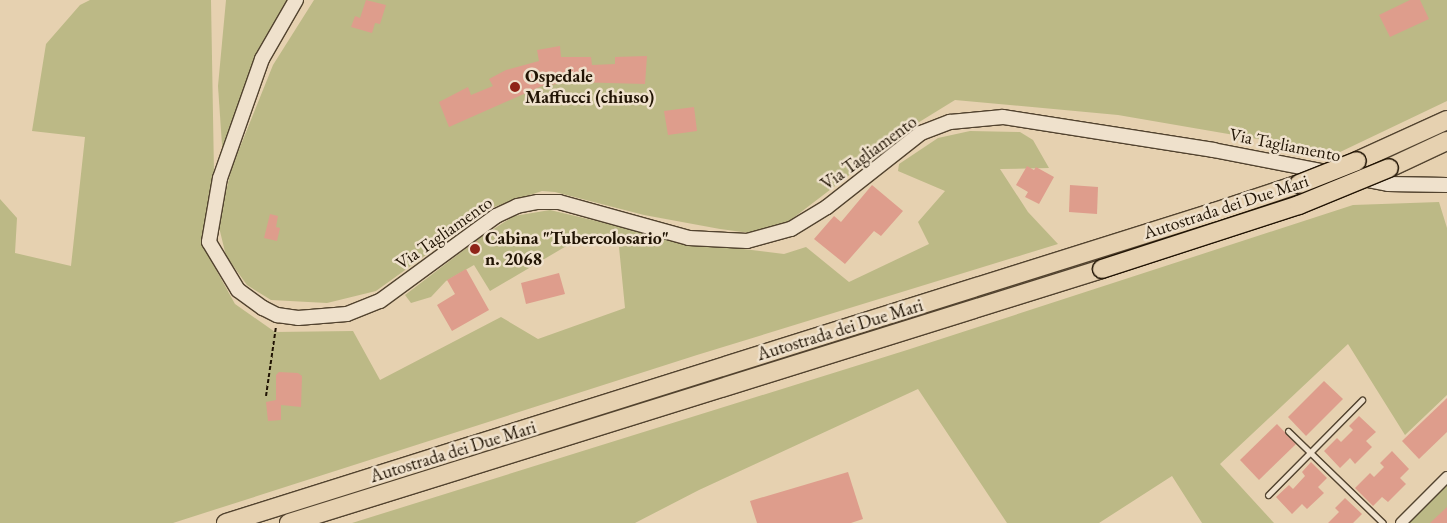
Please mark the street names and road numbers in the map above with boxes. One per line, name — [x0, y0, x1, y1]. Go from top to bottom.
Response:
street label: Via Tagliamento — [817, 111, 921, 195]
street label: Via Tagliamento — [1227, 124, 1343, 166]
street label: Autostrada dei Due Mari — [1141, 170, 1311, 244]
street label: Via Tagliamento — [391, 192, 497, 274]
street label: Autostrada dei Due Mari — [754, 294, 926, 366]
street label: Autostrada dei Due Mari — [367, 416, 539, 488]

